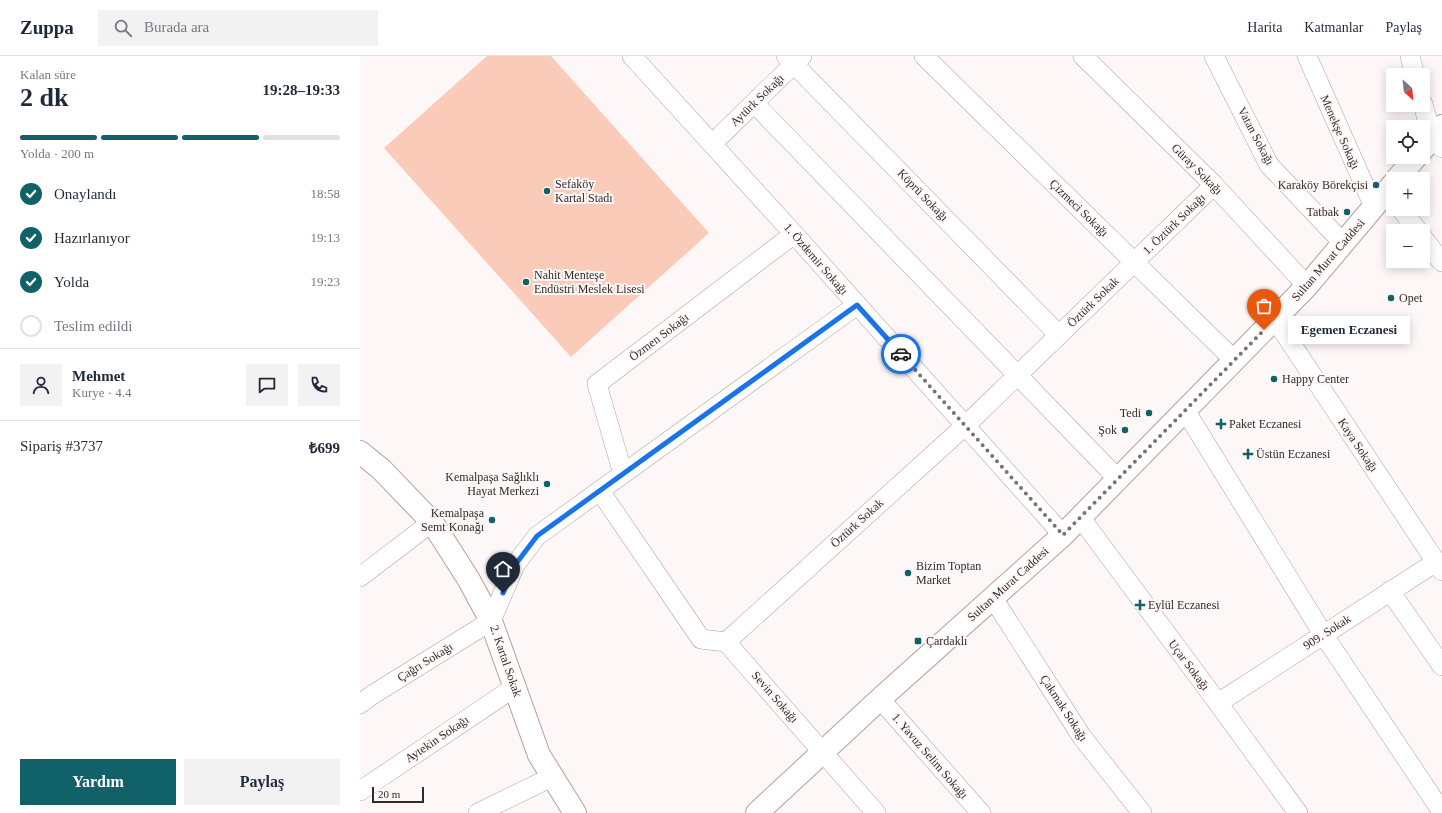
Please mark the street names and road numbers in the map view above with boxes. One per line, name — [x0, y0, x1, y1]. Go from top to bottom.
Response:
street label: Aytürk Sokağı — [727, 70, 787, 129]
street label: Menekşe Sokağı — [1317, 93, 1363, 172]
street label: Vatan Sokağı — [1235, 105, 1277, 168]
street label: Güray Sokağı — [1169, 141, 1226, 198]
street label: Köprü Sokağı — [895, 166, 952, 224]
street label: Çizmeci Sokağı — [1047, 176, 1112, 240]
street label: 1. Öztürk Sokağı — [1140, 190, 1209, 257]
street label: Sultan Murat Caddesi — [1288, 215, 1368, 304]
street label: 1. Özdemir Sokağı — [781, 220, 851, 298]
street label: Öztürk Sokak — [1064, 274, 1122, 330]
street label: Özmen Sokağı — [626, 310, 692, 364]
street label: Kaya Sokağı — [1335, 416, 1381, 475]
street label: Öztürk Sokak — [828, 496, 886, 550]
street label: Sultan Murat Caddesi — [964, 543, 1052, 624]
street label: 909. Sokak — [1301, 611, 1353, 653]
street label: 2. Kartal Sokak — [487, 623, 525, 699]
street label: Uçar Sokağı — [1165, 637, 1213, 694]
street label: Çağrı Sokağı — [395, 639, 456, 685]
street label: Sevin Sokağı — [749, 668, 802, 726]
street label: Çakmak Sokağı — [1037, 672, 1091, 744]
street label: 1. Yavuz Selim Sokağı — [889, 710, 971, 802]
street label: Aytekin Sokağı — [402, 712, 472, 765]

